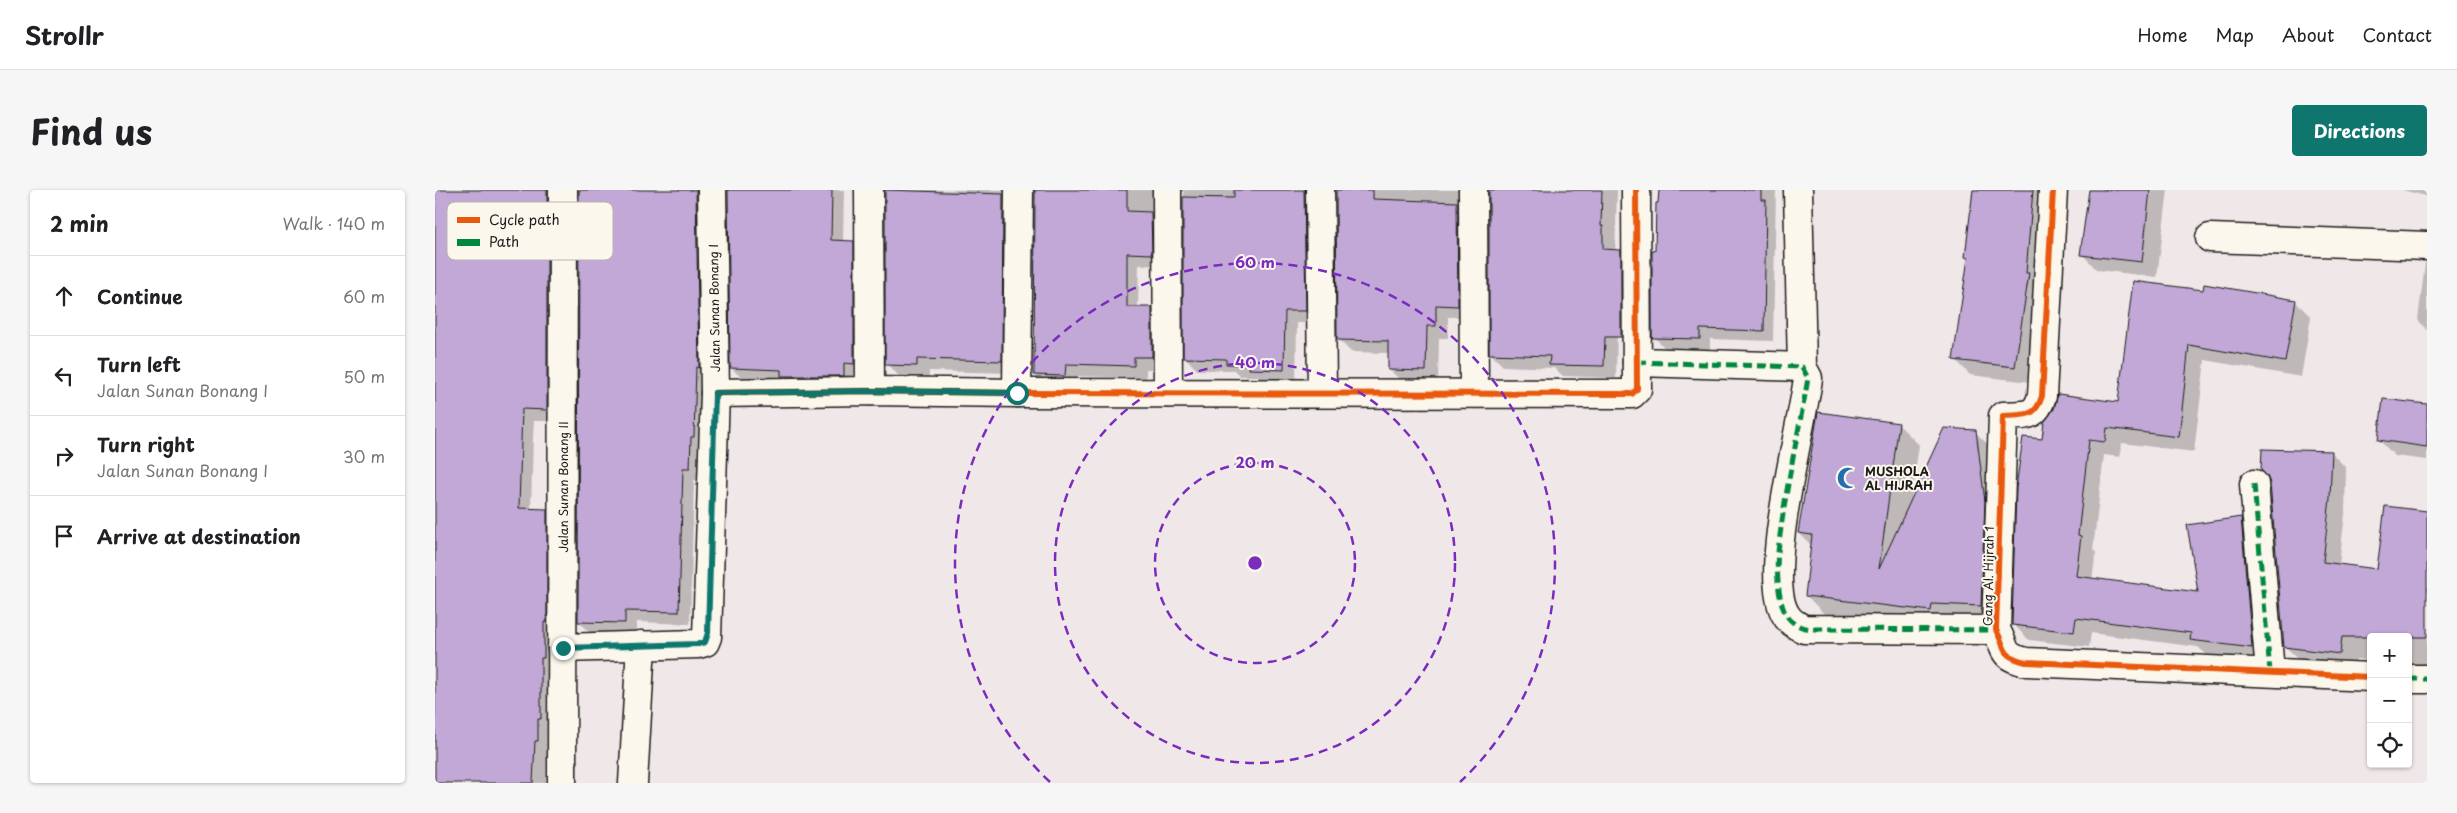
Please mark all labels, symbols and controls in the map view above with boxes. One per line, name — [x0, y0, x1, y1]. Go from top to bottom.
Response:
text: Strollr — [25, 17, 104, 53]
text: Home — [2137, 21, 2187, 48]
text: Map — [2215, 21, 2254, 48]
text: About — [2282, 21, 2334, 48]
text: Contact — [2362, 21, 2432, 48]
text: Find us — [30, 104, 152, 157]
button: Directions — [2292, 105, 2427, 156]
legend — [447, 202, 613, 260]
text: 2 min — [50, 207, 109, 239]
text: Cycle path — [489, 209, 560, 230]
text: Walk · 140 m — [283, 211, 385, 235]
text: Path — [489, 231, 519, 252]
street label: Jalan Sunan Bonang I — [704, 244, 724, 372]
text: 60 m — [1235, 250, 1275, 273]
icon: ahead — [50, 282, 78, 310]
text: Continue — [97, 282, 183, 310]
text: 60 m — [343, 284, 385, 308]
text: Turn left — [97, 350, 181, 378]
text: 40 m — [1235, 350, 1275, 373]
icon: left — [50, 362, 78, 390]
text: 50 m — [344, 364, 385, 388]
text: Jalan Sunan Bonang I — [97, 378, 268, 402]
route start — [1006, 382, 1029, 405]
street label: Jalan Sunan Bonang II — [554, 421, 572, 553]
text: Turn right — [97, 430, 195, 458]
icon: right — [50, 442, 78, 470]
text: 30 m — [343, 444, 385, 468]
text: 20 m — [1236, 450, 1274, 473]
text: Jalan Sunan Bonang I — [97, 458, 268, 482]
place label: MUSHOLA AL HIJRAH — [1864, 462, 1933, 494]
mosque icon: MUSHOLA AL HIJRAH — [1835, 465, 1861, 491]
icon: arrive — [50, 522, 78, 550]
text: Arrive at destination — [97, 522, 301, 550]
street label: Gang Al. Hijrah 1 — [1978, 526, 1998, 626]
centre of rings — [1246, 554, 1264, 572]
map controls — [2367, 633, 2412, 768]
button: + — [2367, 633, 2412, 678]
route end — [552, 637, 575, 660]
button: − — [2367, 678, 2412, 723]
button: locate — [2367, 723, 2412, 768]

